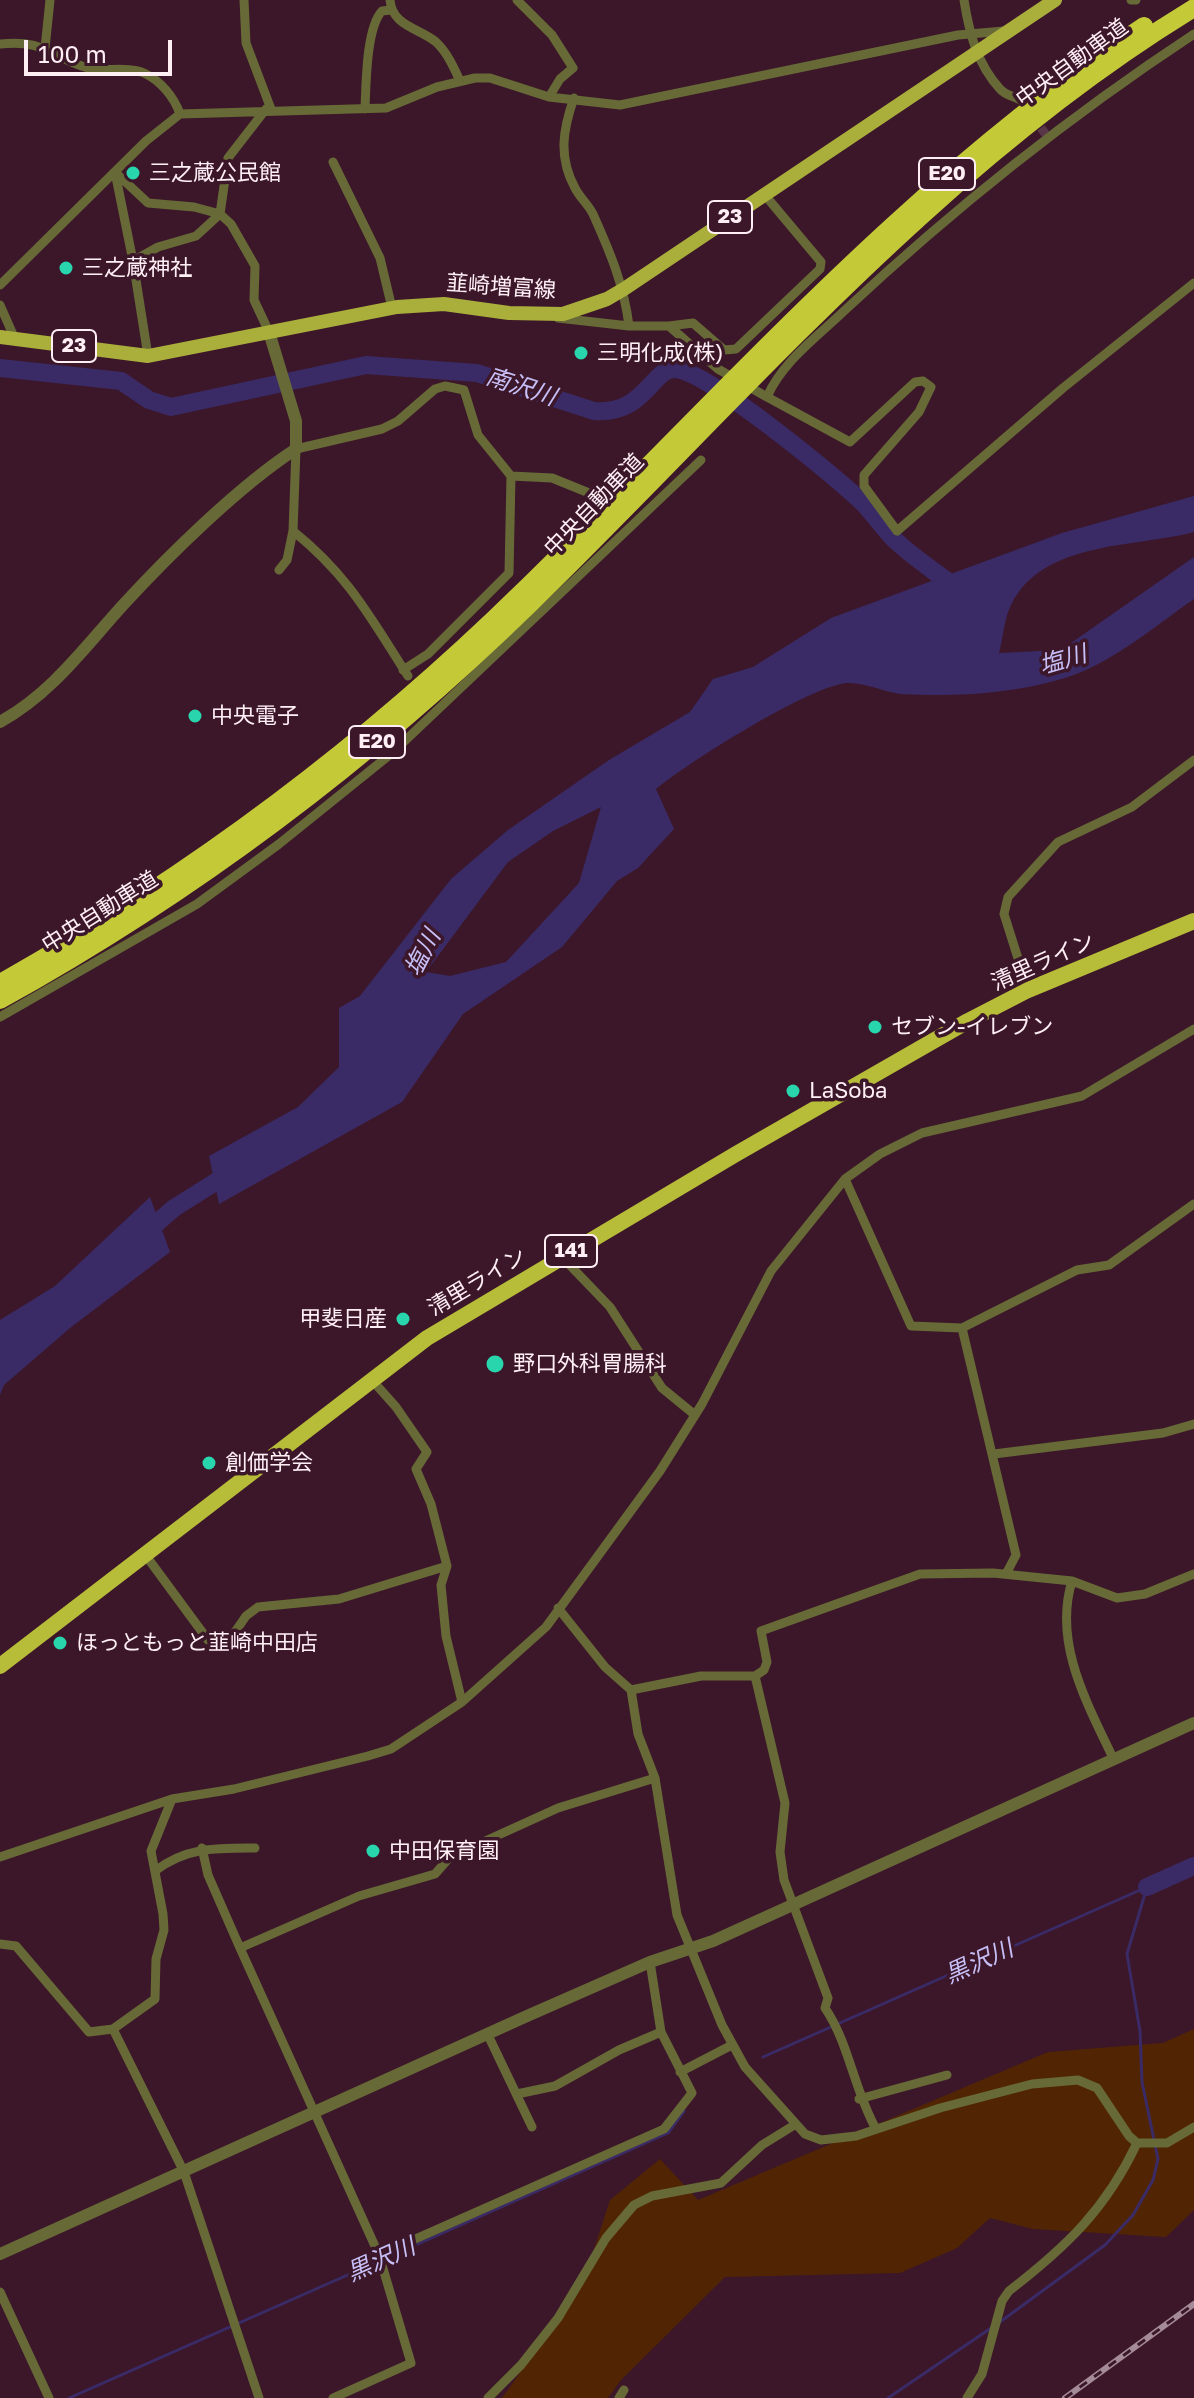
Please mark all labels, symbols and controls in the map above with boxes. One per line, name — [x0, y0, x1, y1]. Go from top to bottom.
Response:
street label: 中央自動車道 — [1011, 14, 1133, 112]
scale bar — [28, 24, 176, 74]
text: 100 m — [38, 39, 107, 68]
road number: E20 — [919, 158, 975, 190]
place label: 三之蔵公民館 — [149, 160, 281, 186]
marker: 三之蔵公民館 — [124, 164, 142, 182]
road number: 23 — [708, 201, 752, 233]
place label: 三之蔵神社 — [82, 255, 192, 281]
marker: 三之蔵神社 — [57, 259, 75, 277]
street label: 韮崎増富線 — [445, 270, 557, 304]
road number: 23 — [52, 330, 96, 362]
place label: 三明化成(株) — [597, 340, 724, 366]
marker: 三明化成(株) — [572, 344, 590, 362]
water label: 南沢川 — [482, 362, 560, 412]
street label: 中央自動車道 — [539, 448, 649, 562]
water label: 塩川 — [1036, 640, 1090, 680]
place label: 中央電子 — [211, 703, 299, 729]
marker: 中央電子 — [186, 707, 204, 725]
road number: E20 — [349, 726, 405, 758]
street label: 中央自動車道 — [37, 866, 163, 958]
water label: 塩川 — [399, 925, 447, 981]
street label: 清里ライン — [987, 928, 1099, 996]
place label: セブン-イレブン — [891, 1014, 1053, 1040]
marker: セブン-イレブン — [866, 1018, 884, 1036]
place label: LaSoba — [809, 1078, 887, 1104]
marker: LaSoba — [784, 1082, 802, 1100]
road number: 141 — [545, 1235, 597, 1267]
street label: 清里ライン — [423, 1242, 531, 1322]
place label: 甲斐日産 — [299, 1306, 387, 1332]
marker: 甲斐日産 — [394, 1310, 412, 1328]
place label: 野口外科胃腸科 — [513, 1351, 667, 1377]
marker: 野口外科胃腸科 — [484, 1353, 506, 1375]
place label: 創価学会 — [225, 1450, 313, 1476]
marker: 創価学会 — [200, 1454, 218, 1472]
place label: ほっともっと韮崎中田店 — [76, 1630, 318, 1656]
marker: ほっともっと韮崎中田店 — [51, 1634, 69, 1652]
place label: 中田保育園 — [389, 1838, 499, 1864]
marker: 中田保育園 — [364, 1842, 382, 1860]
water label: 黒沢川 — [940, 1934, 1018, 1990]
water label: 黒沢川 — [342, 2232, 420, 2288]

